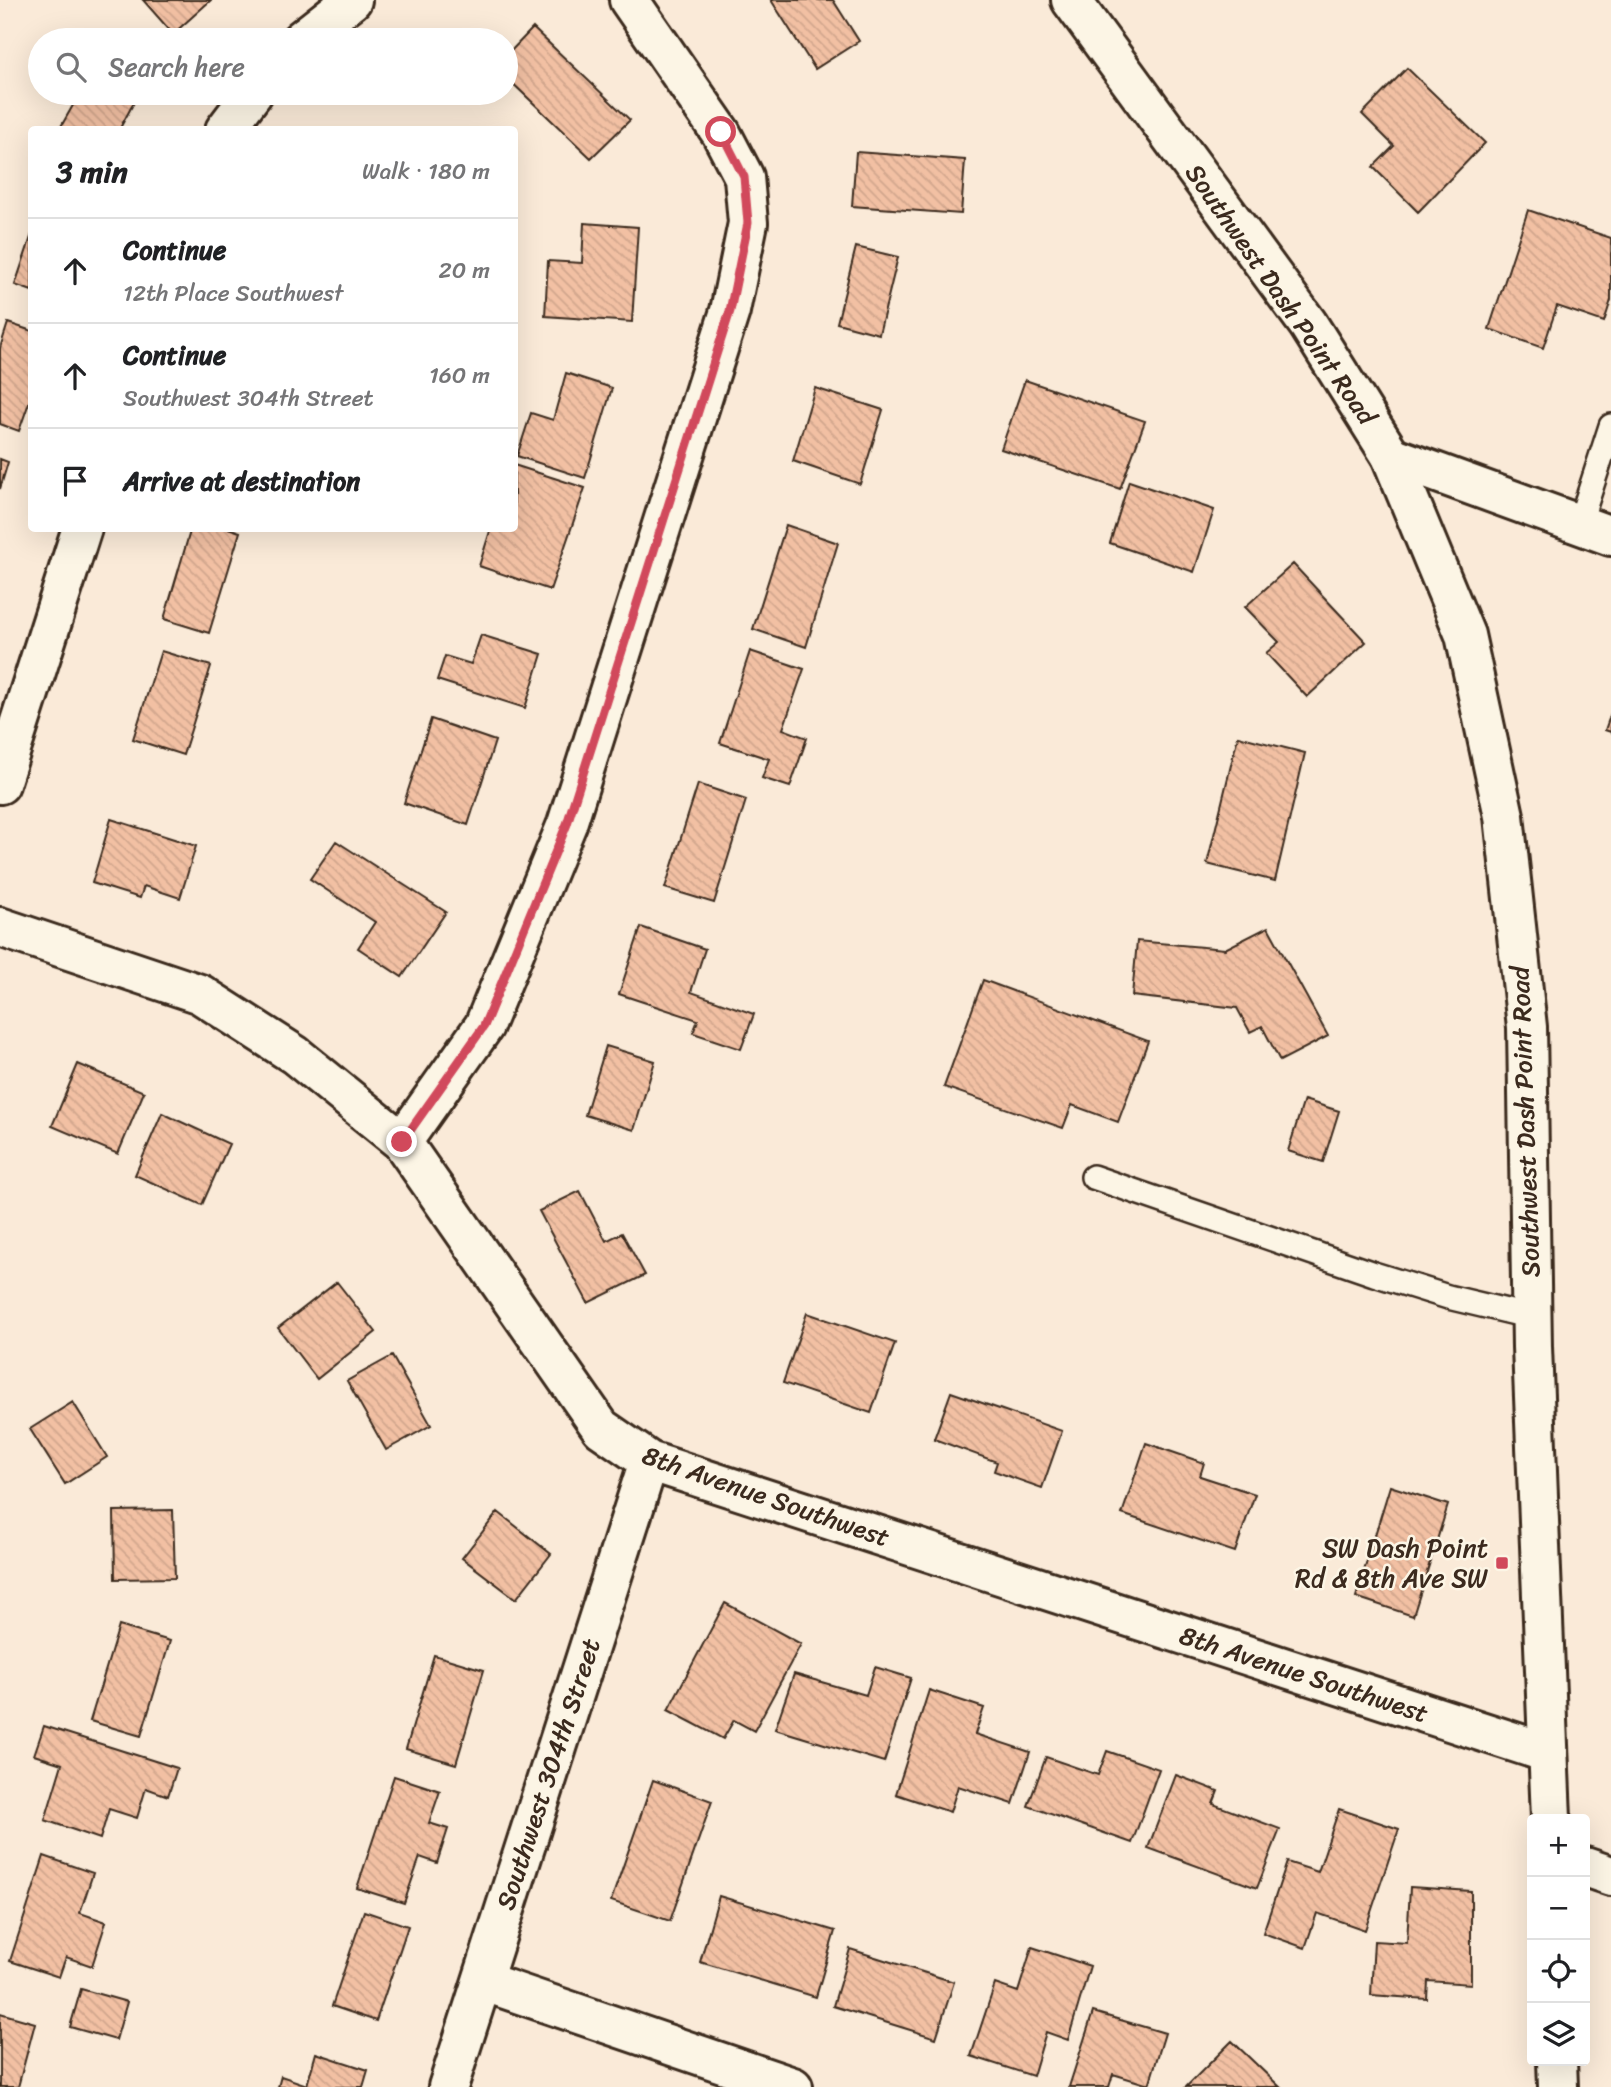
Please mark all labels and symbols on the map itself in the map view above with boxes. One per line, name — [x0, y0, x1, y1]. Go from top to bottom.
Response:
route start — [705, 116, 736, 147]
street label: Southwest Dash Point Road — [1173, 153, 1390, 436]
street label: Southwest Dash Point Road — [1497, 963, 1553, 1278]
route end — [386, 1126, 417, 1157]
street label: 8th Avenue Southwest — [636, 1432, 896, 1560]
place label: SW Dash Point Rd & 8th Ave SW — [1295, 1525, 1489, 1601]
marker: SW Dash Point Rd & 8th Ave SW — [1494, 1555, 1510, 1571]
street label: 8th Avenue Southwest — [1174, 1612, 1434, 1736]
street label: Southwest 304th Street — [482, 1632, 614, 1916]

